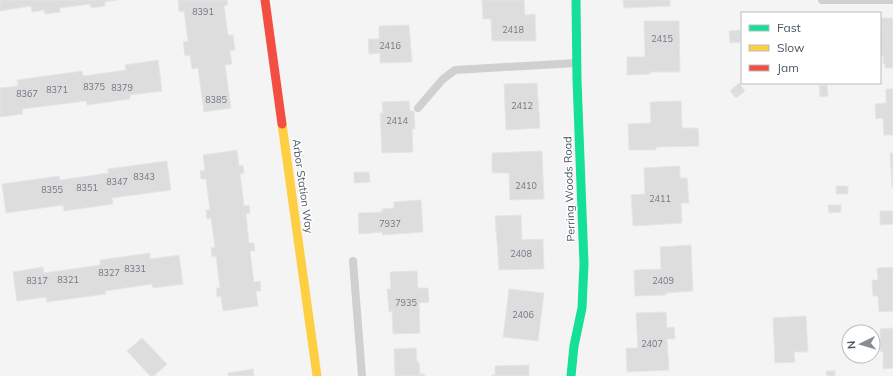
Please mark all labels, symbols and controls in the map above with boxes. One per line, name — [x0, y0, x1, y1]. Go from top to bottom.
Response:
house number: 8391 — [192, 6, 214, 17]
legend — [741, 12, 881, 84]
text: Fast — [777, 20, 801, 35]
house number: 2418 — [502, 24, 524, 35]
house number: 2415 — [651, 33, 673, 44]
house number: 2416 — [379, 40, 401, 51]
text: Slow — [777, 40, 805, 55]
text: Jam — [777, 60, 799, 75]
house number: 8375 — [83, 81, 105, 92]
house number: 8379 — [111, 82, 133, 93]
house number: 8371 — [46, 84, 68, 95]
house number: 8367 — [16, 88, 38, 99]
house number: 8385 — [205, 94, 227, 105]
house number: 2412 — [511, 100, 533, 111]
house number: 2414 — [386, 115, 408, 126]
street label: Perring Woods Road — [560, 136, 578, 242]
street label: Arbor Station Way — [289, 138, 317, 234]
house number: 8343 — [133, 171, 155, 182]
house number: 8347 — [106, 176, 128, 187]
house number: 2410 — [515, 180, 537, 191]
house number: 8351 — [76, 182, 98, 193]
house number: 8355 — [41, 184, 63, 195]
house number: 2411 — [649, 193, 671, 204]
house number: 7937 — [379, 218, 401, 229]
house number: 2408 — [510, 248, 532, 259]
house number: 8331 — [124, 263, 146, 274]
house number: 8327 — [98, 267, 120, 278]
house number: 8321 — [57, 274, 79, 285]
house number: 8317 — [26, 275, 48, 286]
house number: 2409 — [652, 275, 674, 286]
house number: 7935 — [395, 297, 417, 308]
house number: 2406 — [512, 309, 534, 320]
north arrow — [841, 324, 881, 364]
house number: 2407 — [641, 338, 663, 349]
text: N — [844, 340, 858, 350]

